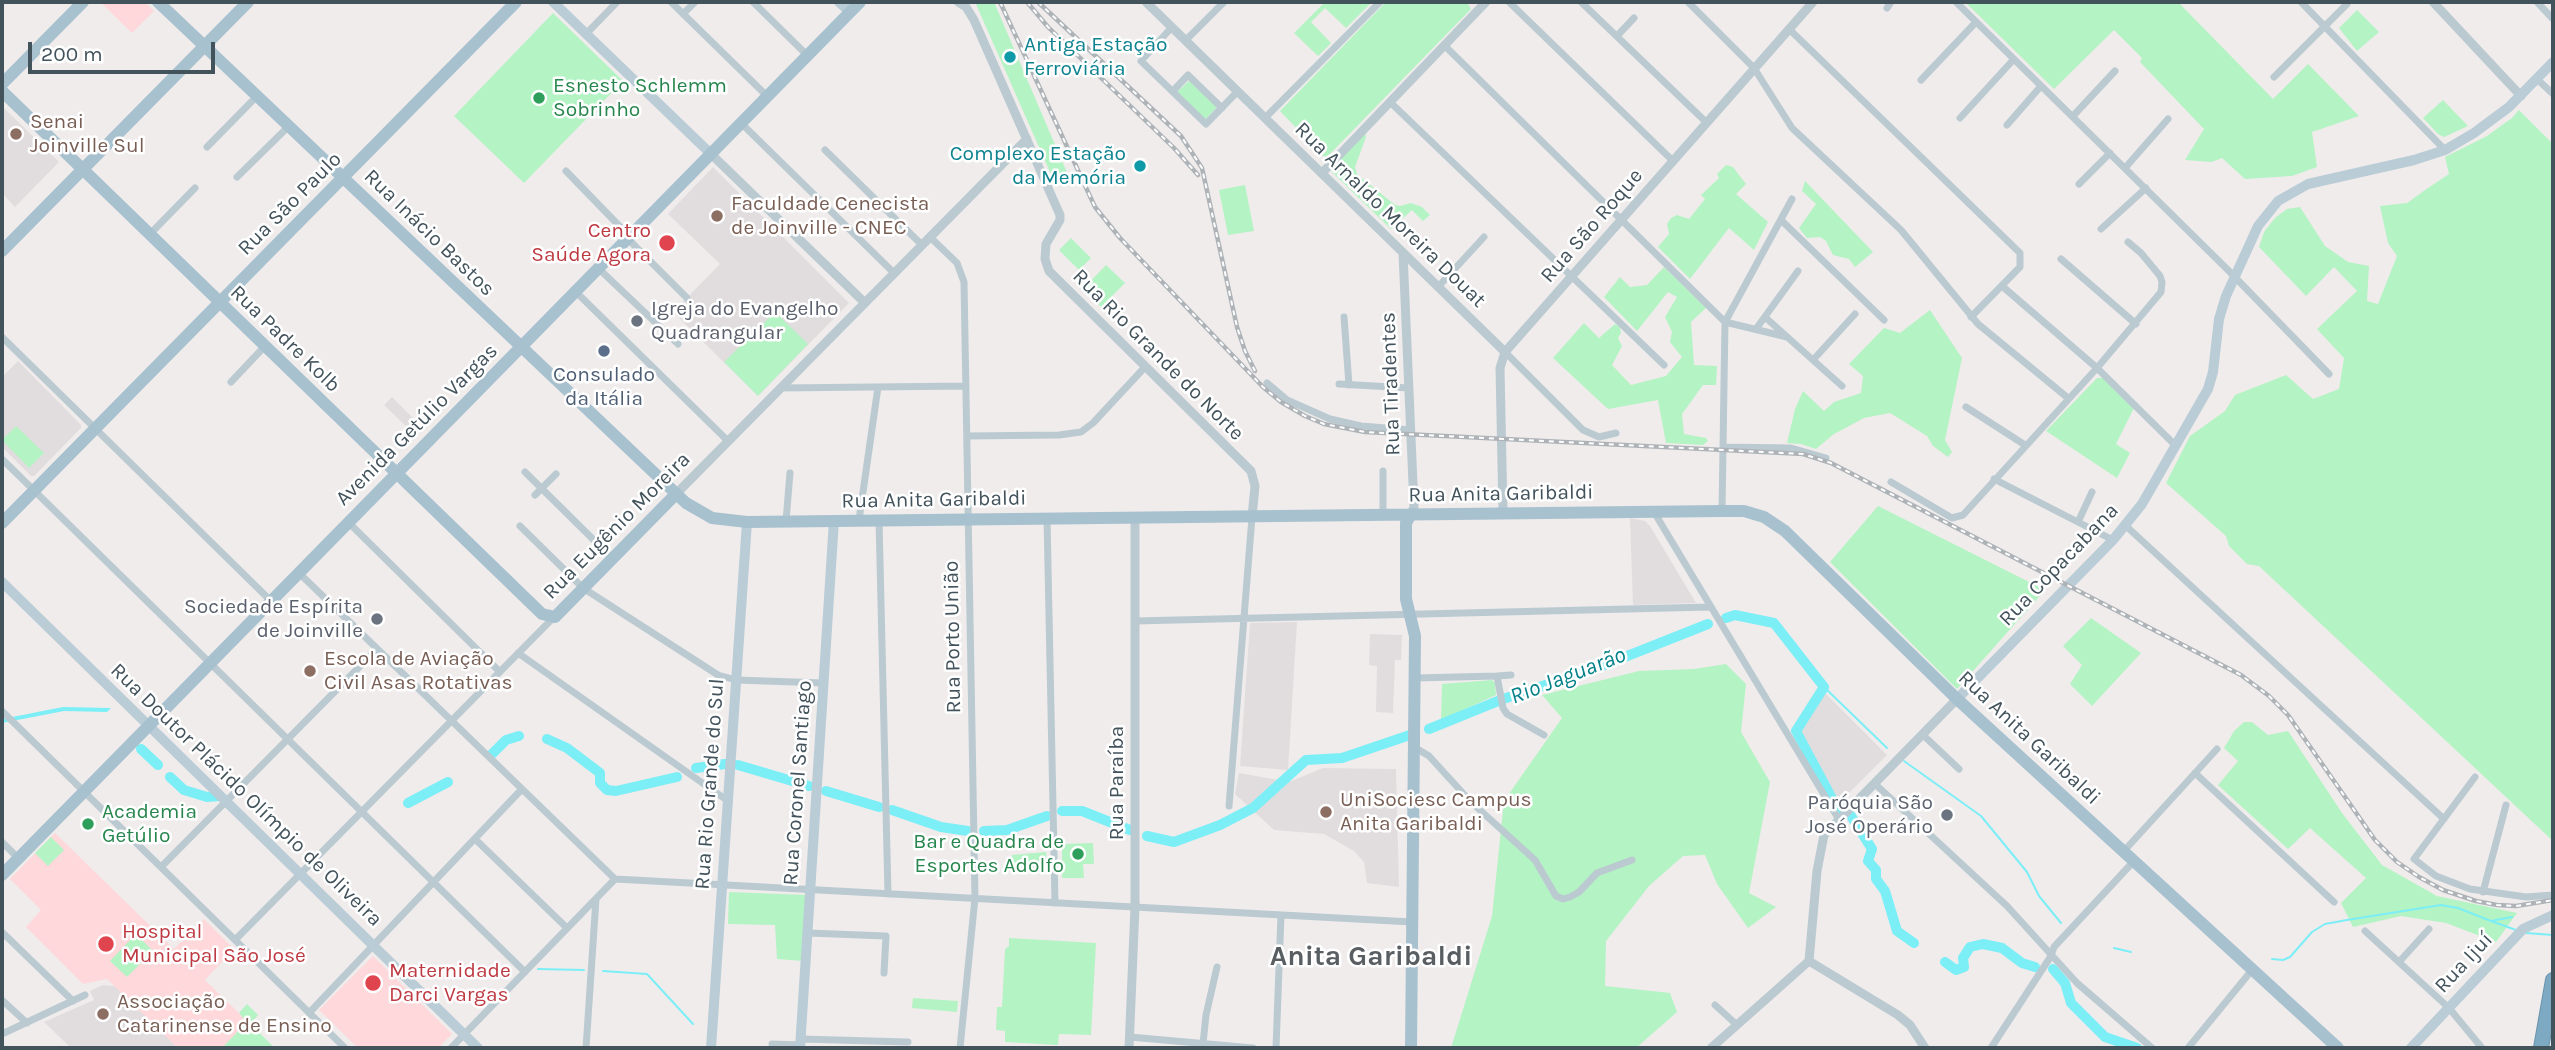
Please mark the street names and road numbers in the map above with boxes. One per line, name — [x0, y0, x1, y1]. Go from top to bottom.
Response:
street label: Rua Arnaldo Moreira Douat — [1289, 117, 1491, 313]
street label: Rua São Paulo — [233, 147, 347, 261]
street label: Rua Inácio Bastos — [358, 164, 500, 302]
street label: Rua São Roque — [1536, 164, 1648, 288]
street label: Rua Rio Grande do Norte — [1067, 264, 1249, 446]
street label: Rua Padre Kolb — [225, 280, 345, 398]
street label: Rua Tiradentes — [1376, 312, 1406, 456]
street label: Avenida Getúlio Vargas — [331, 339, 503, 511]
street label: Rua Eugênio Moreira — [538, 447, 696, 605]
street label: Rua Anita Garibaldi — [1408, 480, 1594, 508]
street label: Rua Anita Garibaldi — [841, 486, 1027, 514]
street label: Rua Copacabana — [1994, 498, 2124, 632]
street label: Rua Porto União — [939, 560, 967, 714]
street label: Rua Doutor Plácido Olímpio de Oliveira — [105, 658, 387, 932]
street label: Rua Anita Garibaldi — [1953, 666, 2105, 810]
street label: Rua Rio Grande do Sul — [690, 678, 730, 890]
street label: Rua Coronel Santiago — [778, 679, 818, 887]
street label: Rua Paraíba — [1104, 726, 1130, 840]
street label: Rua Ijuí — [2430, 928, 2498, 998]

